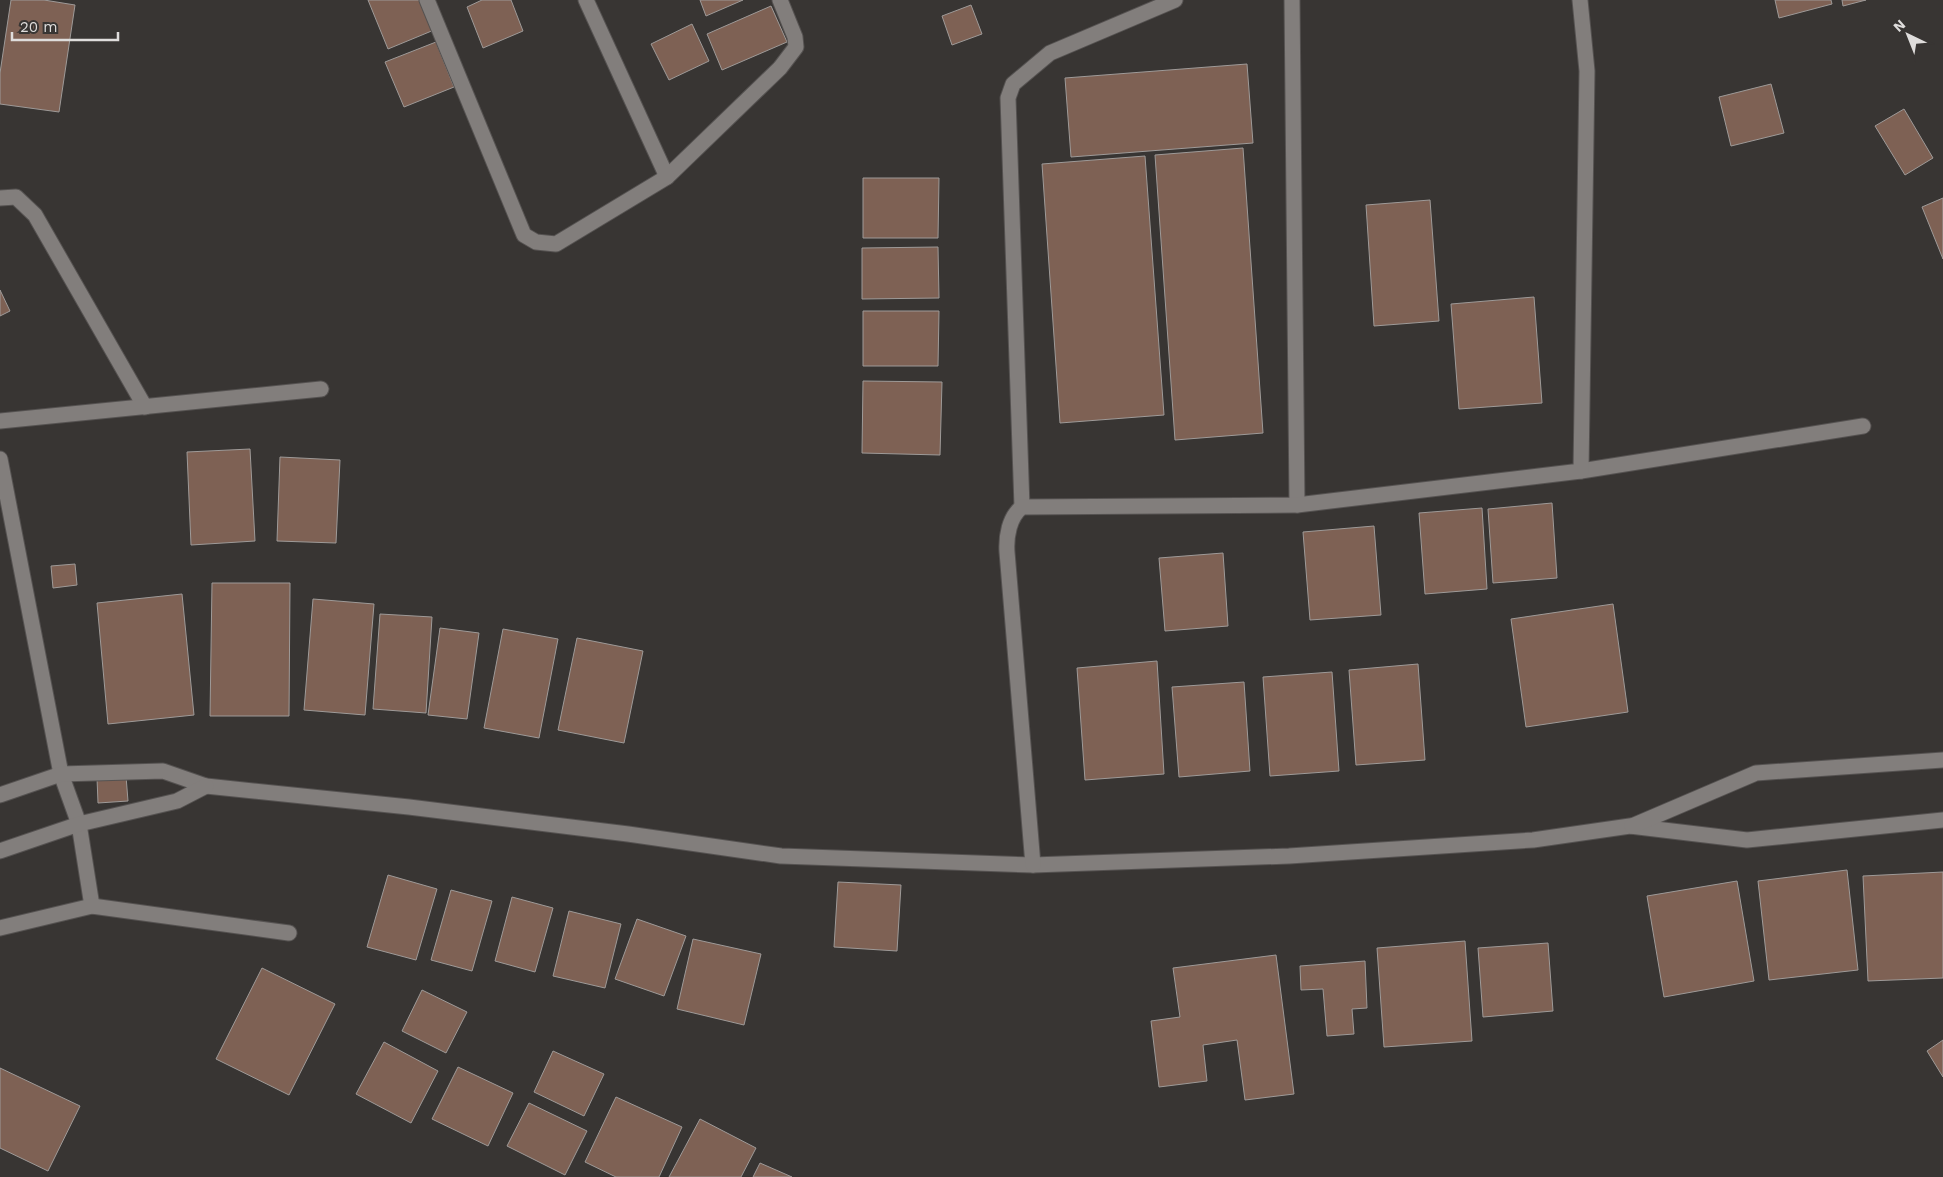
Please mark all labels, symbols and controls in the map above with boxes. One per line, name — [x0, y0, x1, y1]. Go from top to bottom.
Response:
scale bar — [12, 10, 119, 42]
north arrow — [1883, 10, 1933, 60]
text: N — [1890, 16, 1908, 35]
text: 20 m — [20, 18, 58, 36]

